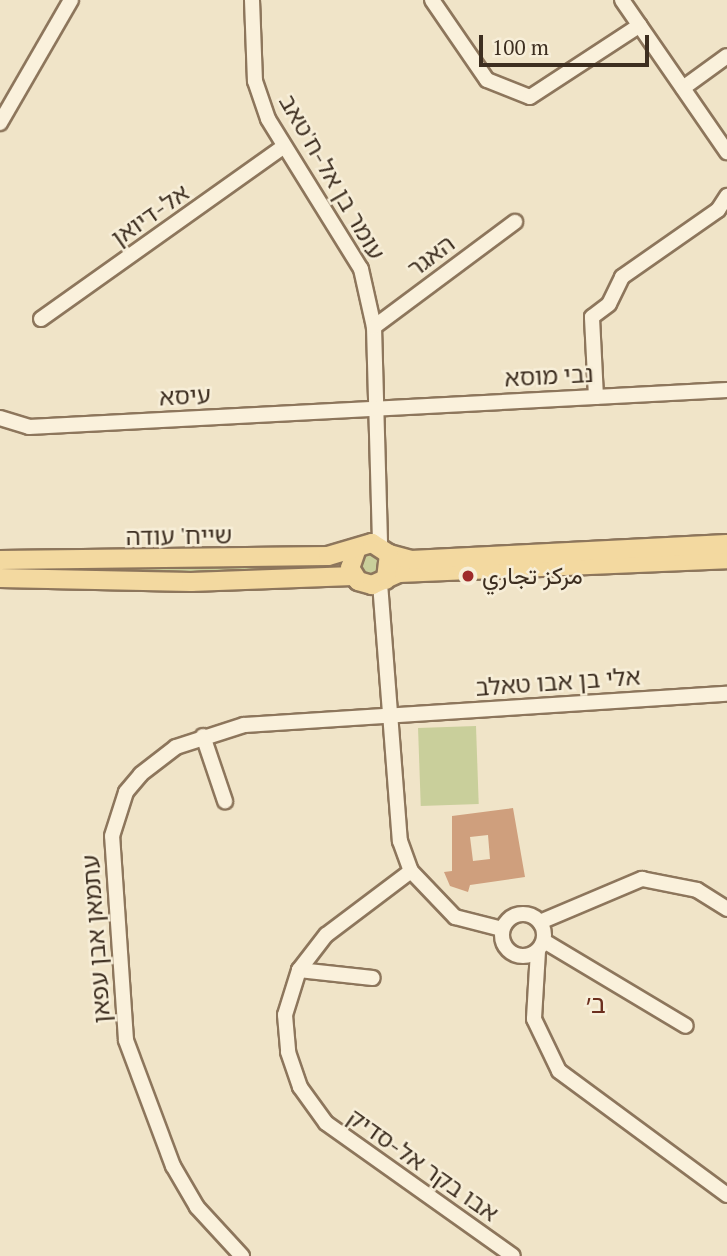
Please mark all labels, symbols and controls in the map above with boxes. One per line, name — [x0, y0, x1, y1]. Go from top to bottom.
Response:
scale bar — [482, 21, 652, 65]
text: 100 m — [492, 33, 549, 61]
street label: עומר בן אל-ח'טאב — [273, 89, 391, 265]
street label: אל-דיואן — [106, 178, 194, 252]
street label: האגר — [402, 229, 460, 283]
street label: נבי מוסא — [504, 359, 594, 393]
street label: עיסא — [158, 380, 212, 412]
street label: שייח' עודה — [125, 521, 233, 551]
place label: مركز تجاري — [482, 562, 583, 590]
marker: مركز تجاري — [460, 568, 476, 584]
street label: אלי בן אבו טאלב — [474, 662, 642, 702]
street label: עתמאן אבן עפאן — [76, 854, 116, 1024]
district label: ב׳ — [586, 988, 606, 1020]
street label: אבו בקר אל-סדיק — [342, 1102, 504, 1228]

